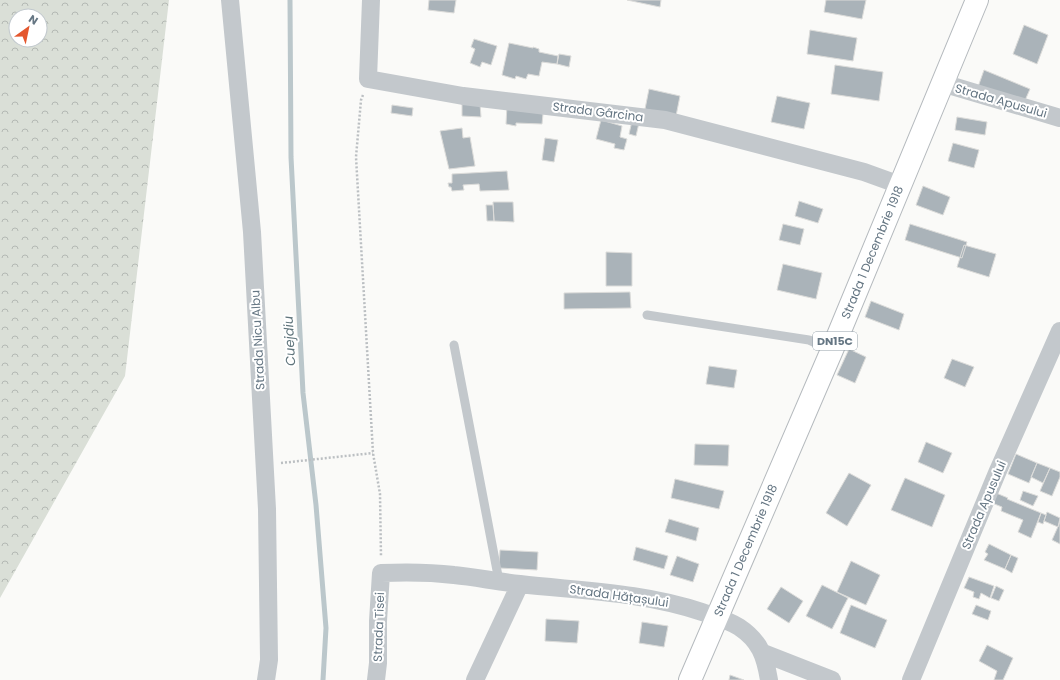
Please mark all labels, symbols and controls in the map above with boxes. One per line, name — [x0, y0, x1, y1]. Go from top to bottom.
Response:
north arrow — [8, 8, 48, 48]
text: N — [26, 11, 41, 29]
street label: Strada Apusului — [953, 79, 1049, 122]
street label: Strada Gârcina — [552, 97, 644, 126]
street label: Strada 1 Decembrie 1918 — [837, 183, 907, 321]
street label: Strada Nicu Albu — [246, 290, 269, 390]
water label: Cuejdiu — [279, 316, 300, 366]
road number: DN15C — [813, 332, 857, 350]
street label: Strada Apusului — [957, 458, 1010, 552]
street label: Strada 1 Decembrie 1918 — [709, 481, 781, 619]
street label: Strada Hățașului — [568, 580, 670, 611]
street label: Strada Tisei — [369, 592, 388, 662]

